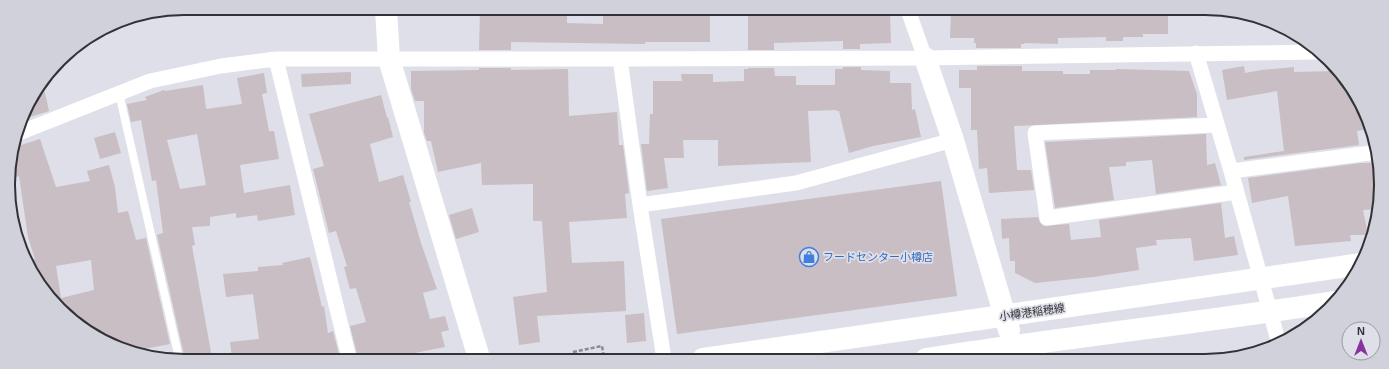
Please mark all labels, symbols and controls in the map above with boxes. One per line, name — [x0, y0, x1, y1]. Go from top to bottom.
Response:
shop icon: フードセンター小樽店 — [798, 246, 820, 268]
place label: フードセンター小樽店 — [823, 251, 933, 263]
street label: 小樽港稲穂線 — [998, 301, 1066, 323]
north arrow — [1341, 321, 1381, 361]
text: N — [1357, 325, 1365, 337]

